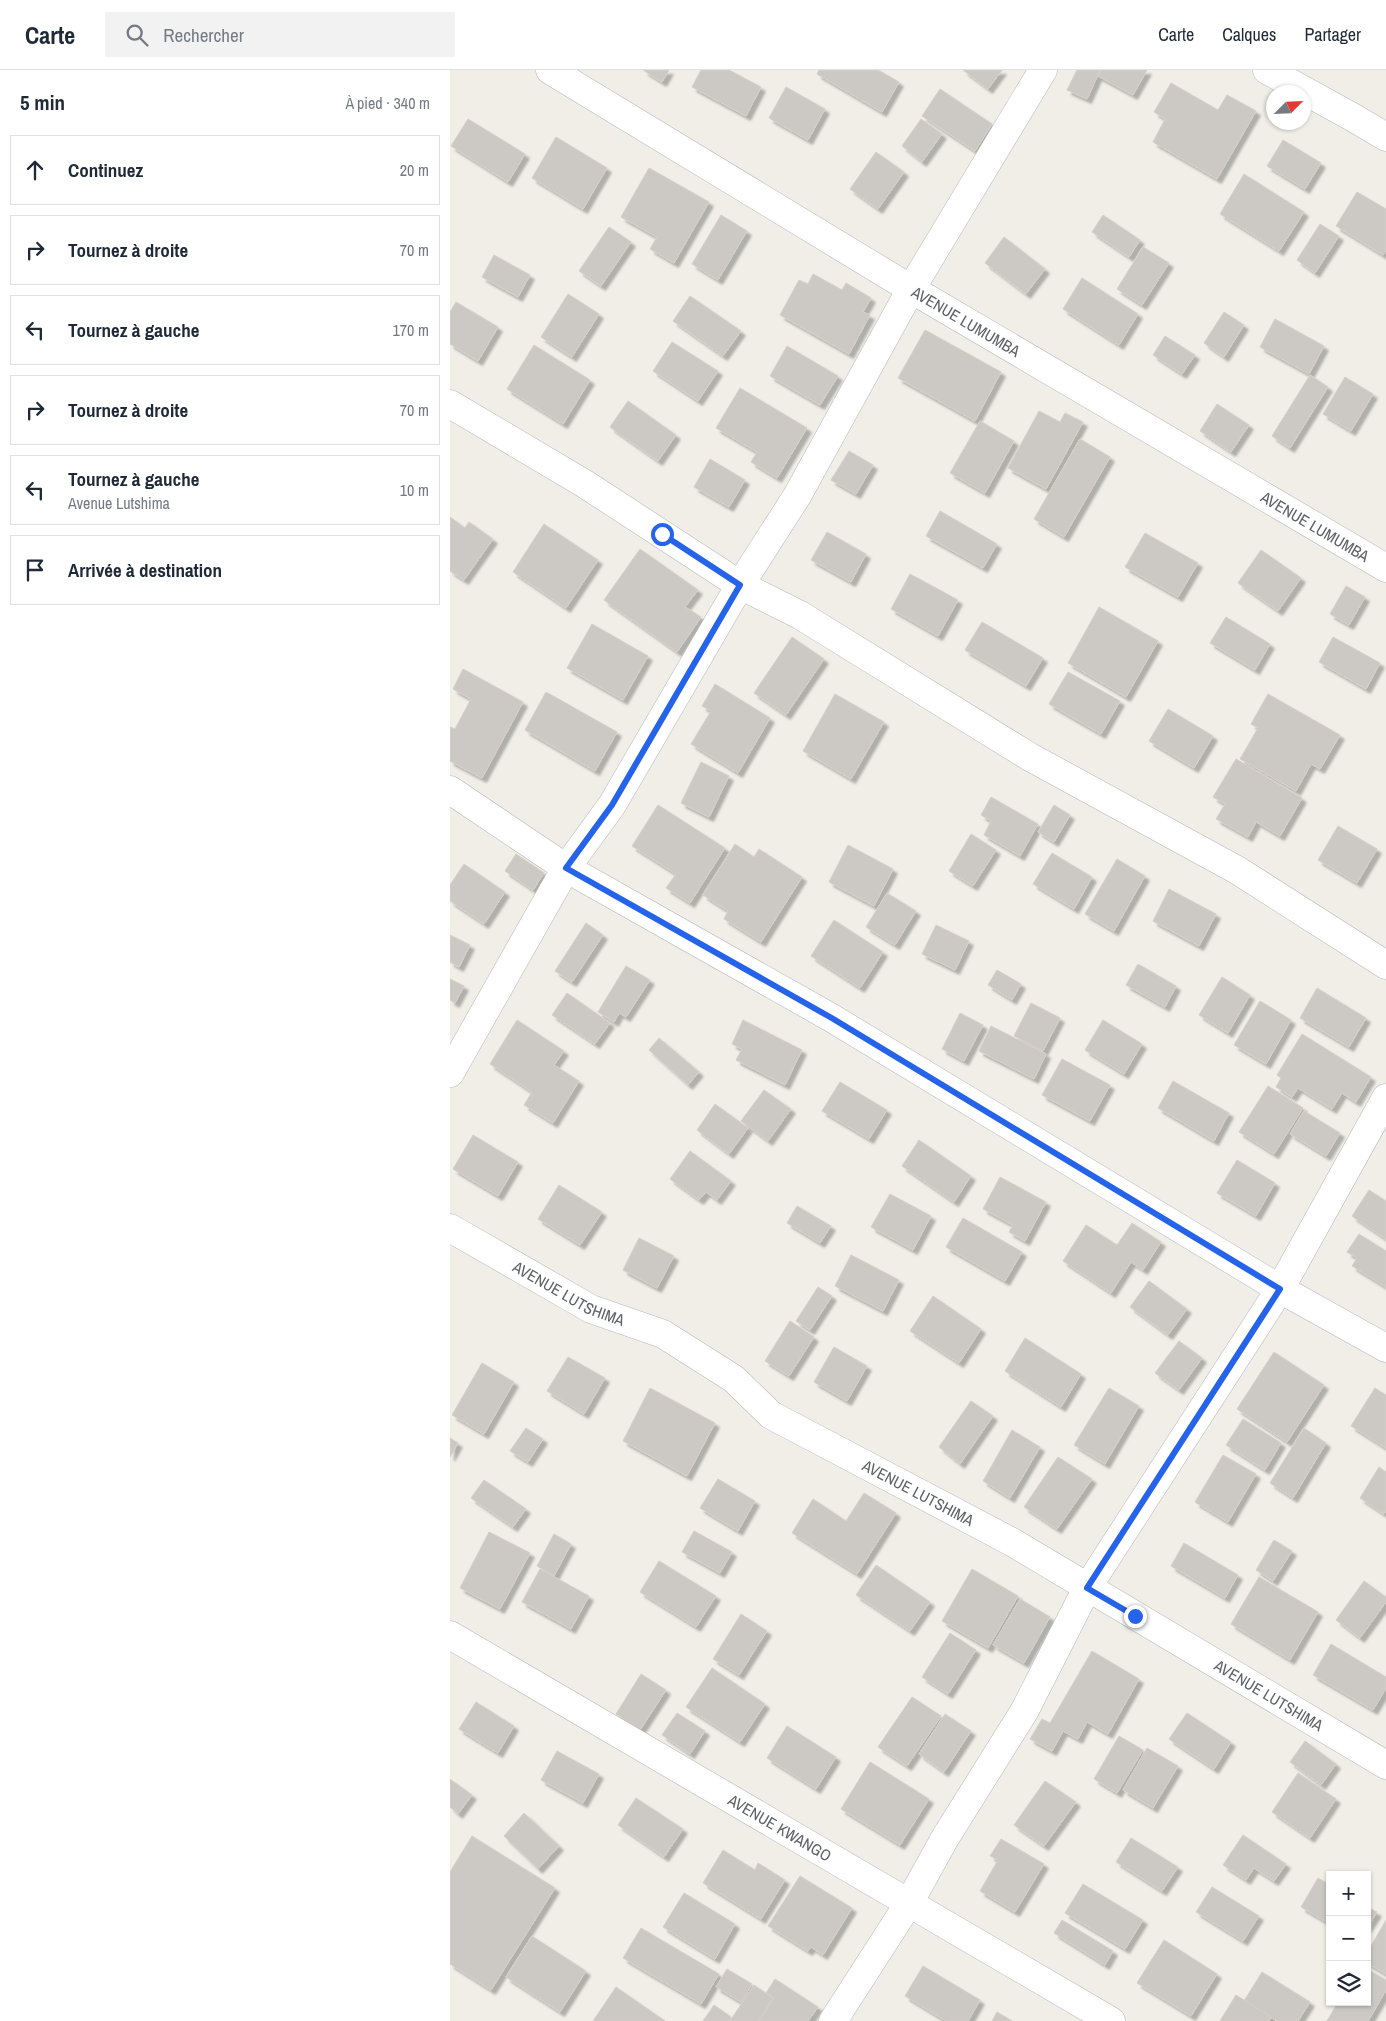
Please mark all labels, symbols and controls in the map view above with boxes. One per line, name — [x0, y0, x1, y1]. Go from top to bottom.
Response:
search box — [105, 12, 455, 57]
text: Carte — [25, 19, 75, 51]
icon: search — [123, 21, 151, 49]
text: Rechercher — [163, 22, 244, 48]
text: Carte — [1158, 22, 1194, 47]
text: Calques — [1222, 22, 1276, 47]
text: Partager — [1304, 22, 1361, 47]
north arrow — [1266, 85, 1311, 130]
text: 5 min — [20, 88, 65, 117]
text: À pied · 340 m — [345, 92, 430, 114]
icon: ahead — [21, 156, 49, 184]
text: Continuez — [68, 157, 143, 183]
text: 20 m — [400, 159, 429, 181]
icon: right — [21, 236, 49, 264]
text: Tournez à droite — [68, 237, 188, 263]
text: 70 m — [400, 239, 429, 261]
street label: AVENUE LUMUMBA — [907, 280, 1025, 362]
icon: left — [21, 316, 49, 344]
text: Tournez à gauche — [68, 317, 199, 343]
text: 170 m — [393, 319, 429, 341]
icon: right — [21, 396, 49, 424]
text: Tournez à droite — [68, 397, 188, 423]
text: 70 m — [400, 399, 429, 421]
text: Tournez à gauche — [68, 466, 199, 492]
icon: left — [21, 476, 49, 504]
text: 10 m — [400, 479, 429, 501]
street label: AVENUE LUMUMBA — [1256, 485, 1374, 567]
text: Avenue Lutshima — [68, 492, 170, 514]
route start — [651, 523, 674, 546]
icon: arrive — [21, 556, 49, 584]
text: Arrivée à destination — [68, 557, 222, 583]
street label: AVENUE LUTSHIMA — [508, 1255, 628, 1331]
street label: AVENUE LUTSHIMA — [858, 1454, 978, 1531]
route end — [1124, 1605, 1147, 1628]
street label: AVENUE LUTSHIMA — [1210, 1654, 1328, 1736]
street label: AVENUE KWANGO — [723, 1788, 836, 1866]
map controls — [1326, 1871, 1371, 2006]
button: + — [1326, 1871, 1371, 1916]
button: − — [1326, 1916, 1371, 1961]
button: layers — [1326, 1961, 1371, 2006]

